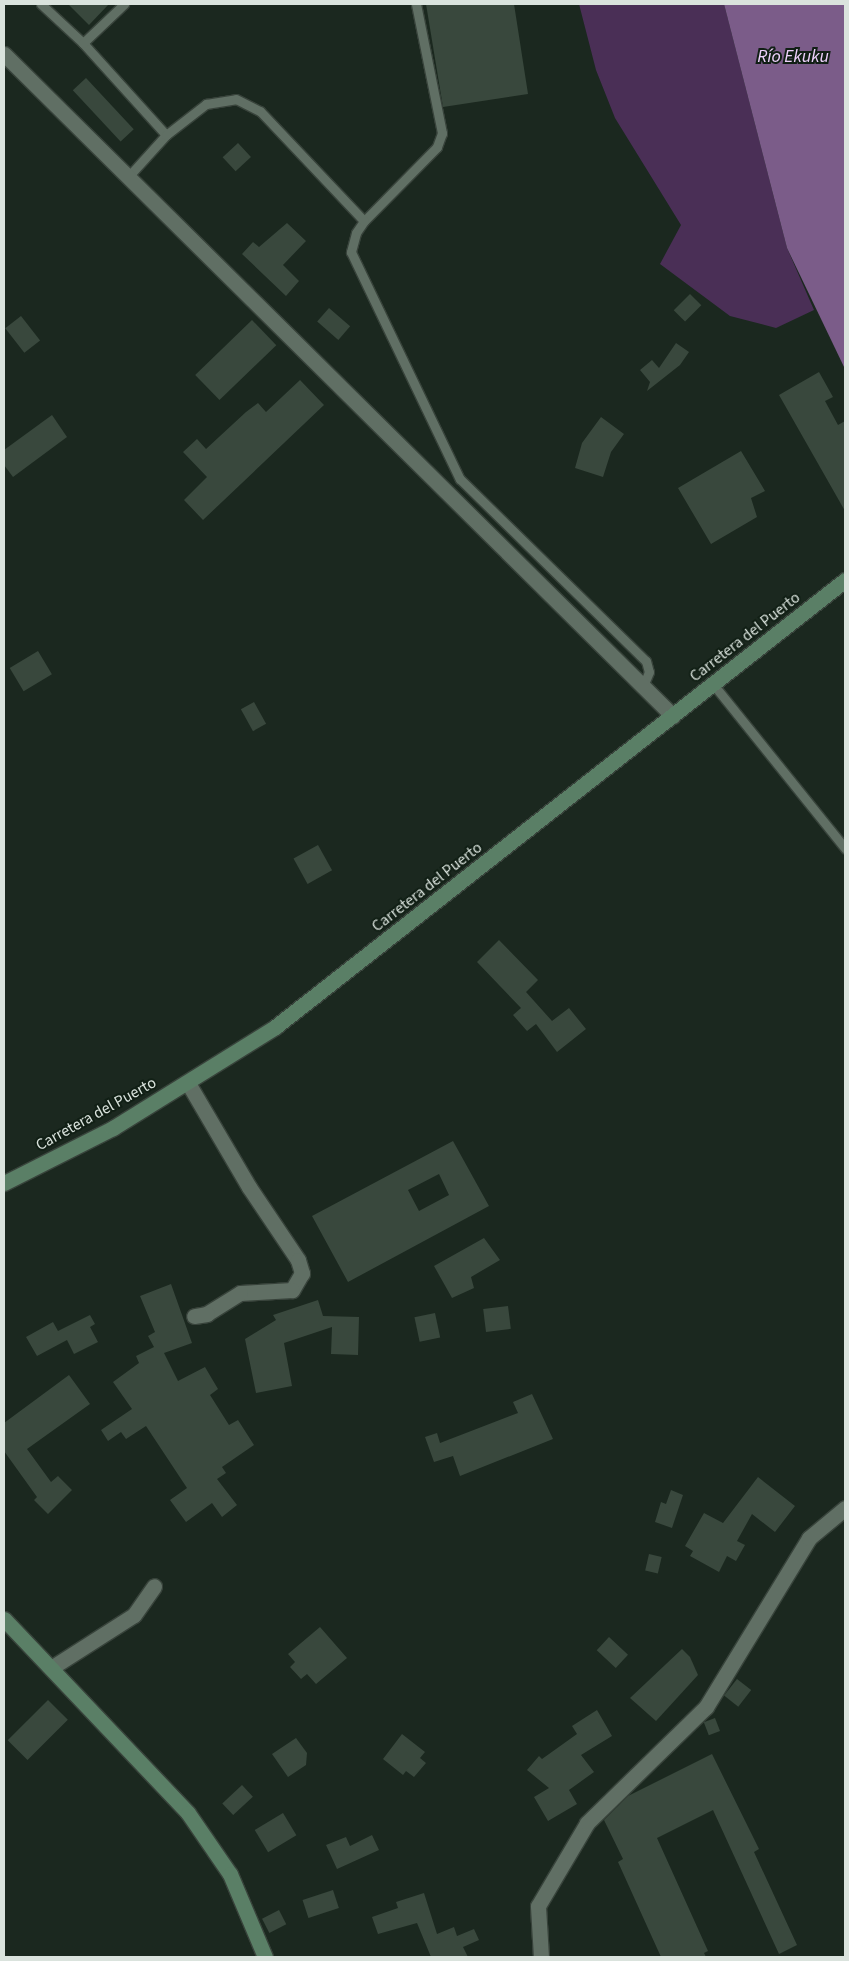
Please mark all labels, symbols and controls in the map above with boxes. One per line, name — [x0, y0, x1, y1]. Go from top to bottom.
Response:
water label: Río Ekuku — [757, 46, 829, 68]
street label: Carretera del Puerto — [686, 588, 804, 686]
street label: Carretera del Puerto — [368, 838, 486, 936]
street label: Carretera del Puerto — [32, 1073, 160, 1155]

